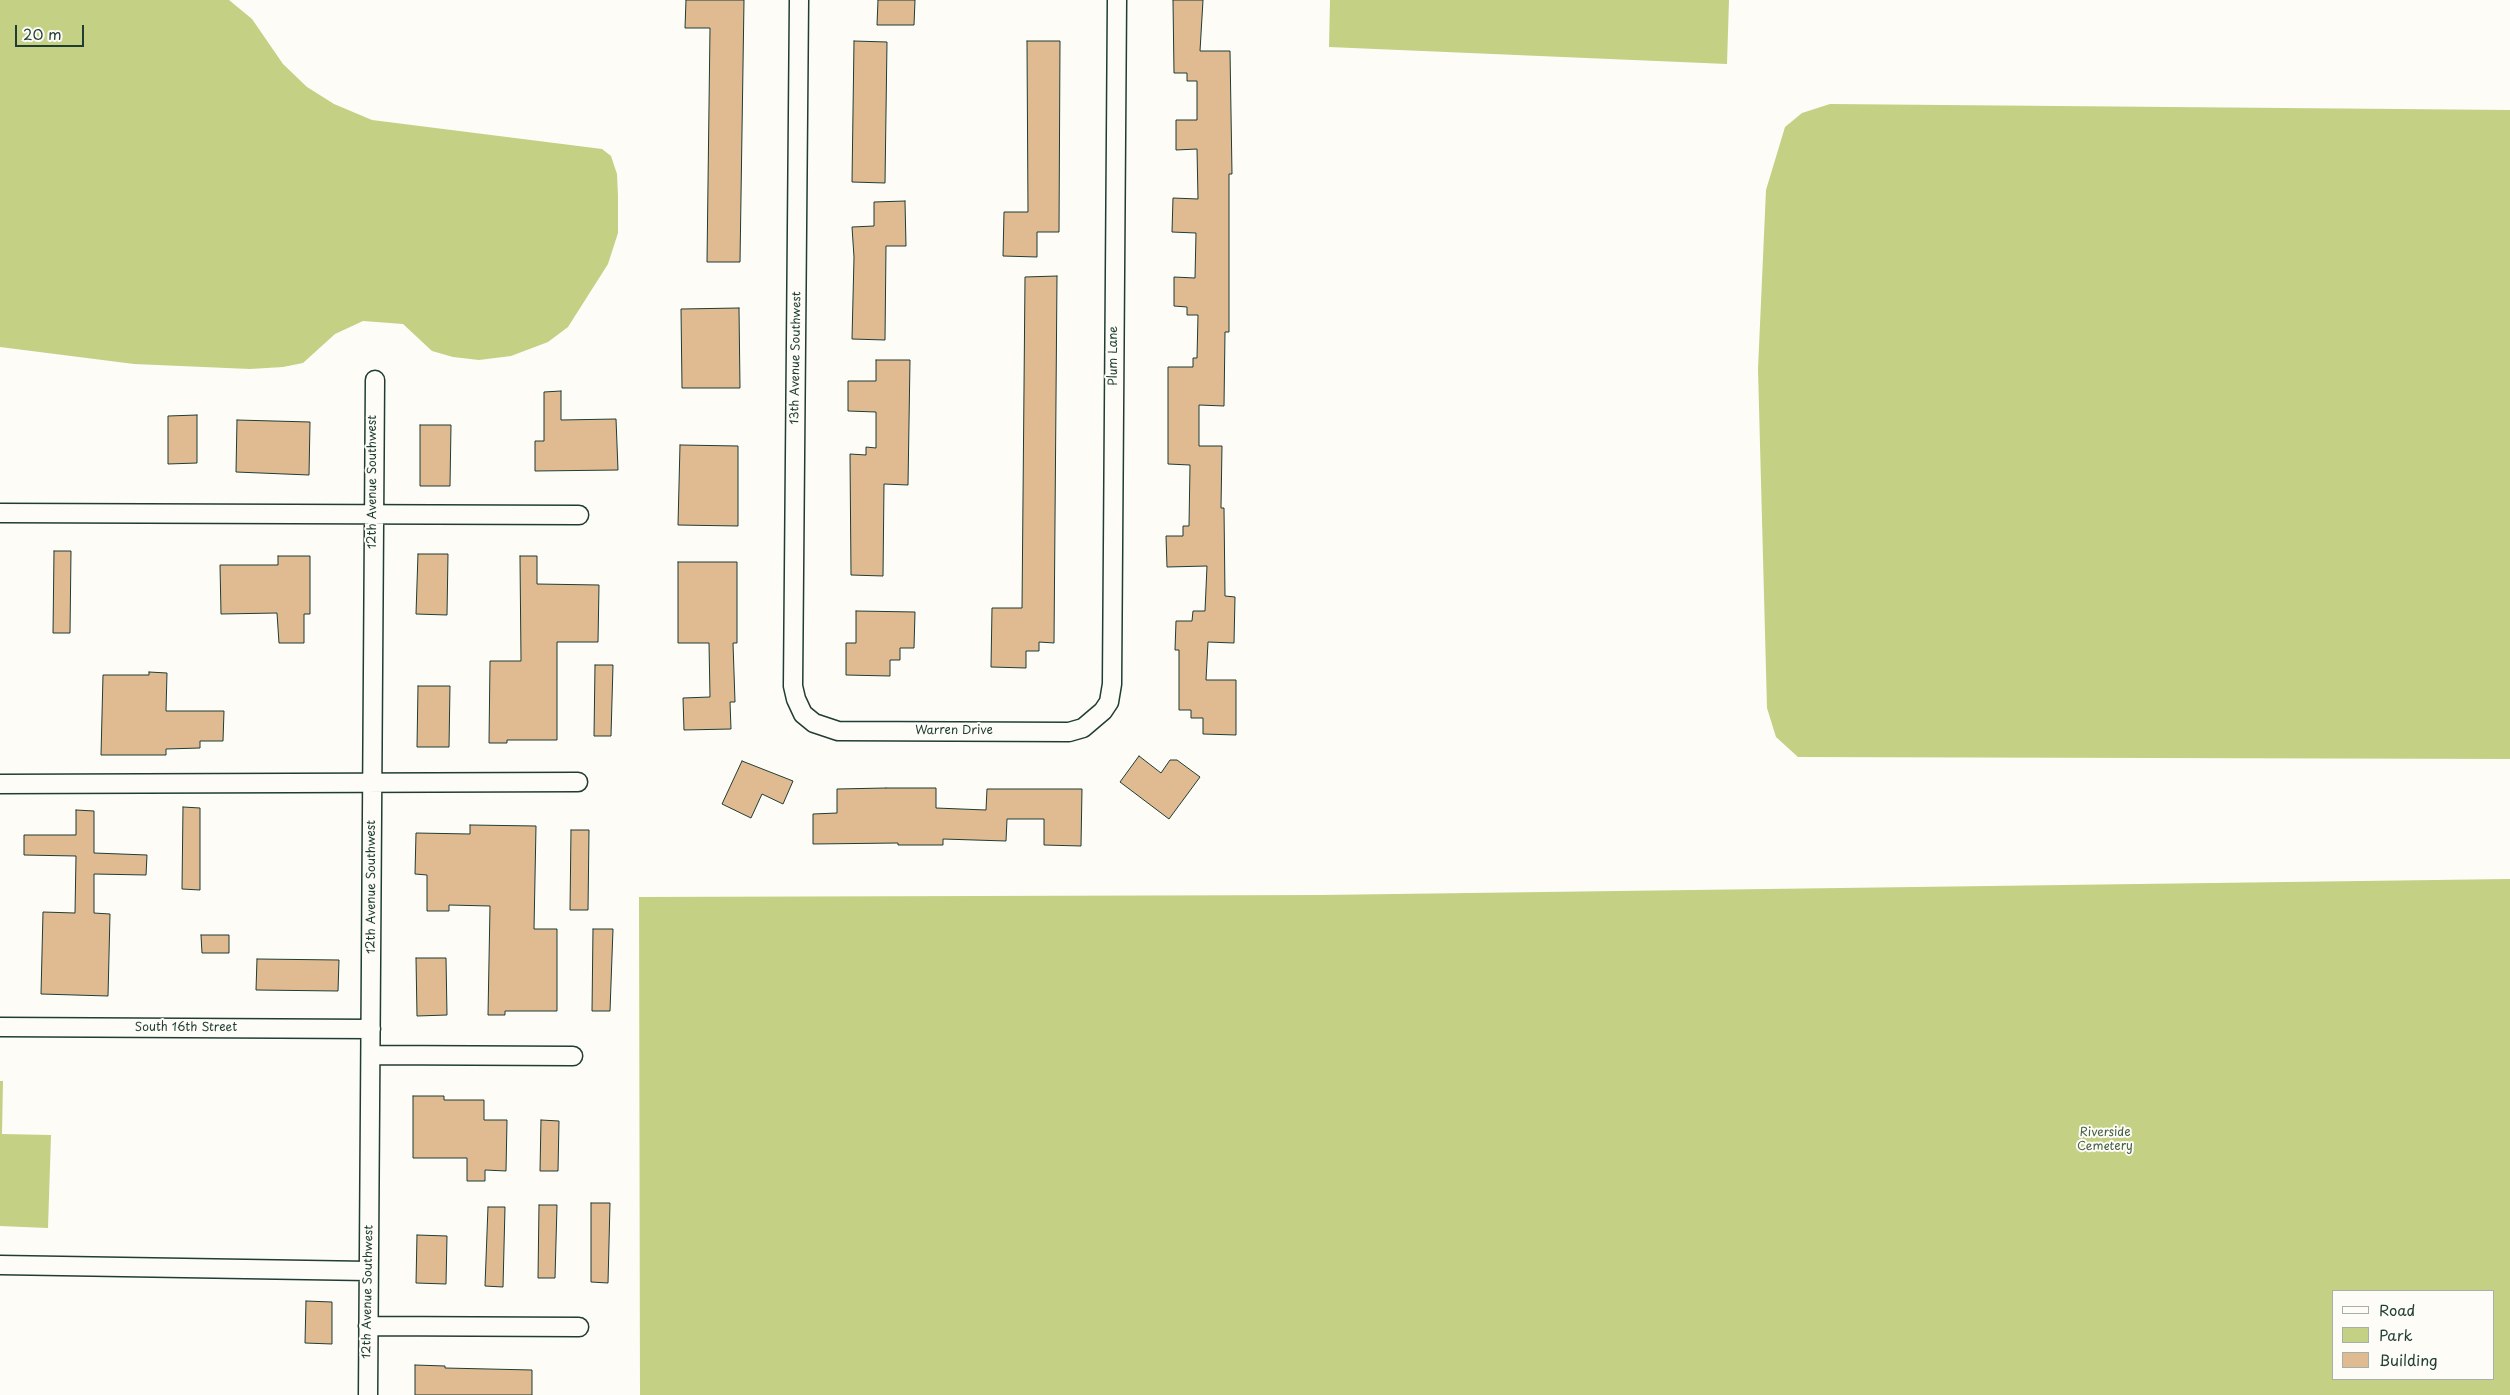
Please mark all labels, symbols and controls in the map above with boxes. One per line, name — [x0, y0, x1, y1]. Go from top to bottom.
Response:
scale bar — [18, 15, 86, 47]
text: 20 m — [23, 22, 62, 45]
street label: 13th Avenue Southwest — [788, 291, 804, 425]
street label: Plum Lane — [1107, 326, 1121, 386]
street label: 12th Avenue Southwest — [366, 415, 380, 549]
street label: Warren Drive — [915, 724, 993, 738]
street label: 12th Avenue Southwest — [365, 820, 379, 954]
street label: South 16th Street — [135, 1021, 237, 1035]
park label: Riverside Cemetery — [2077, 1126, 2133, 1154]
street label: 12th Avenue Southwest — [360, 1225, 376, 1359]
legend — [2332, 1290, 2495, 1380]
text: Road — [2379, 1298, 2415, 1321]
text: Park — [2379, 1323, 2413, 1346]
text: Building — [2379, 1348, 2438, 1371]

